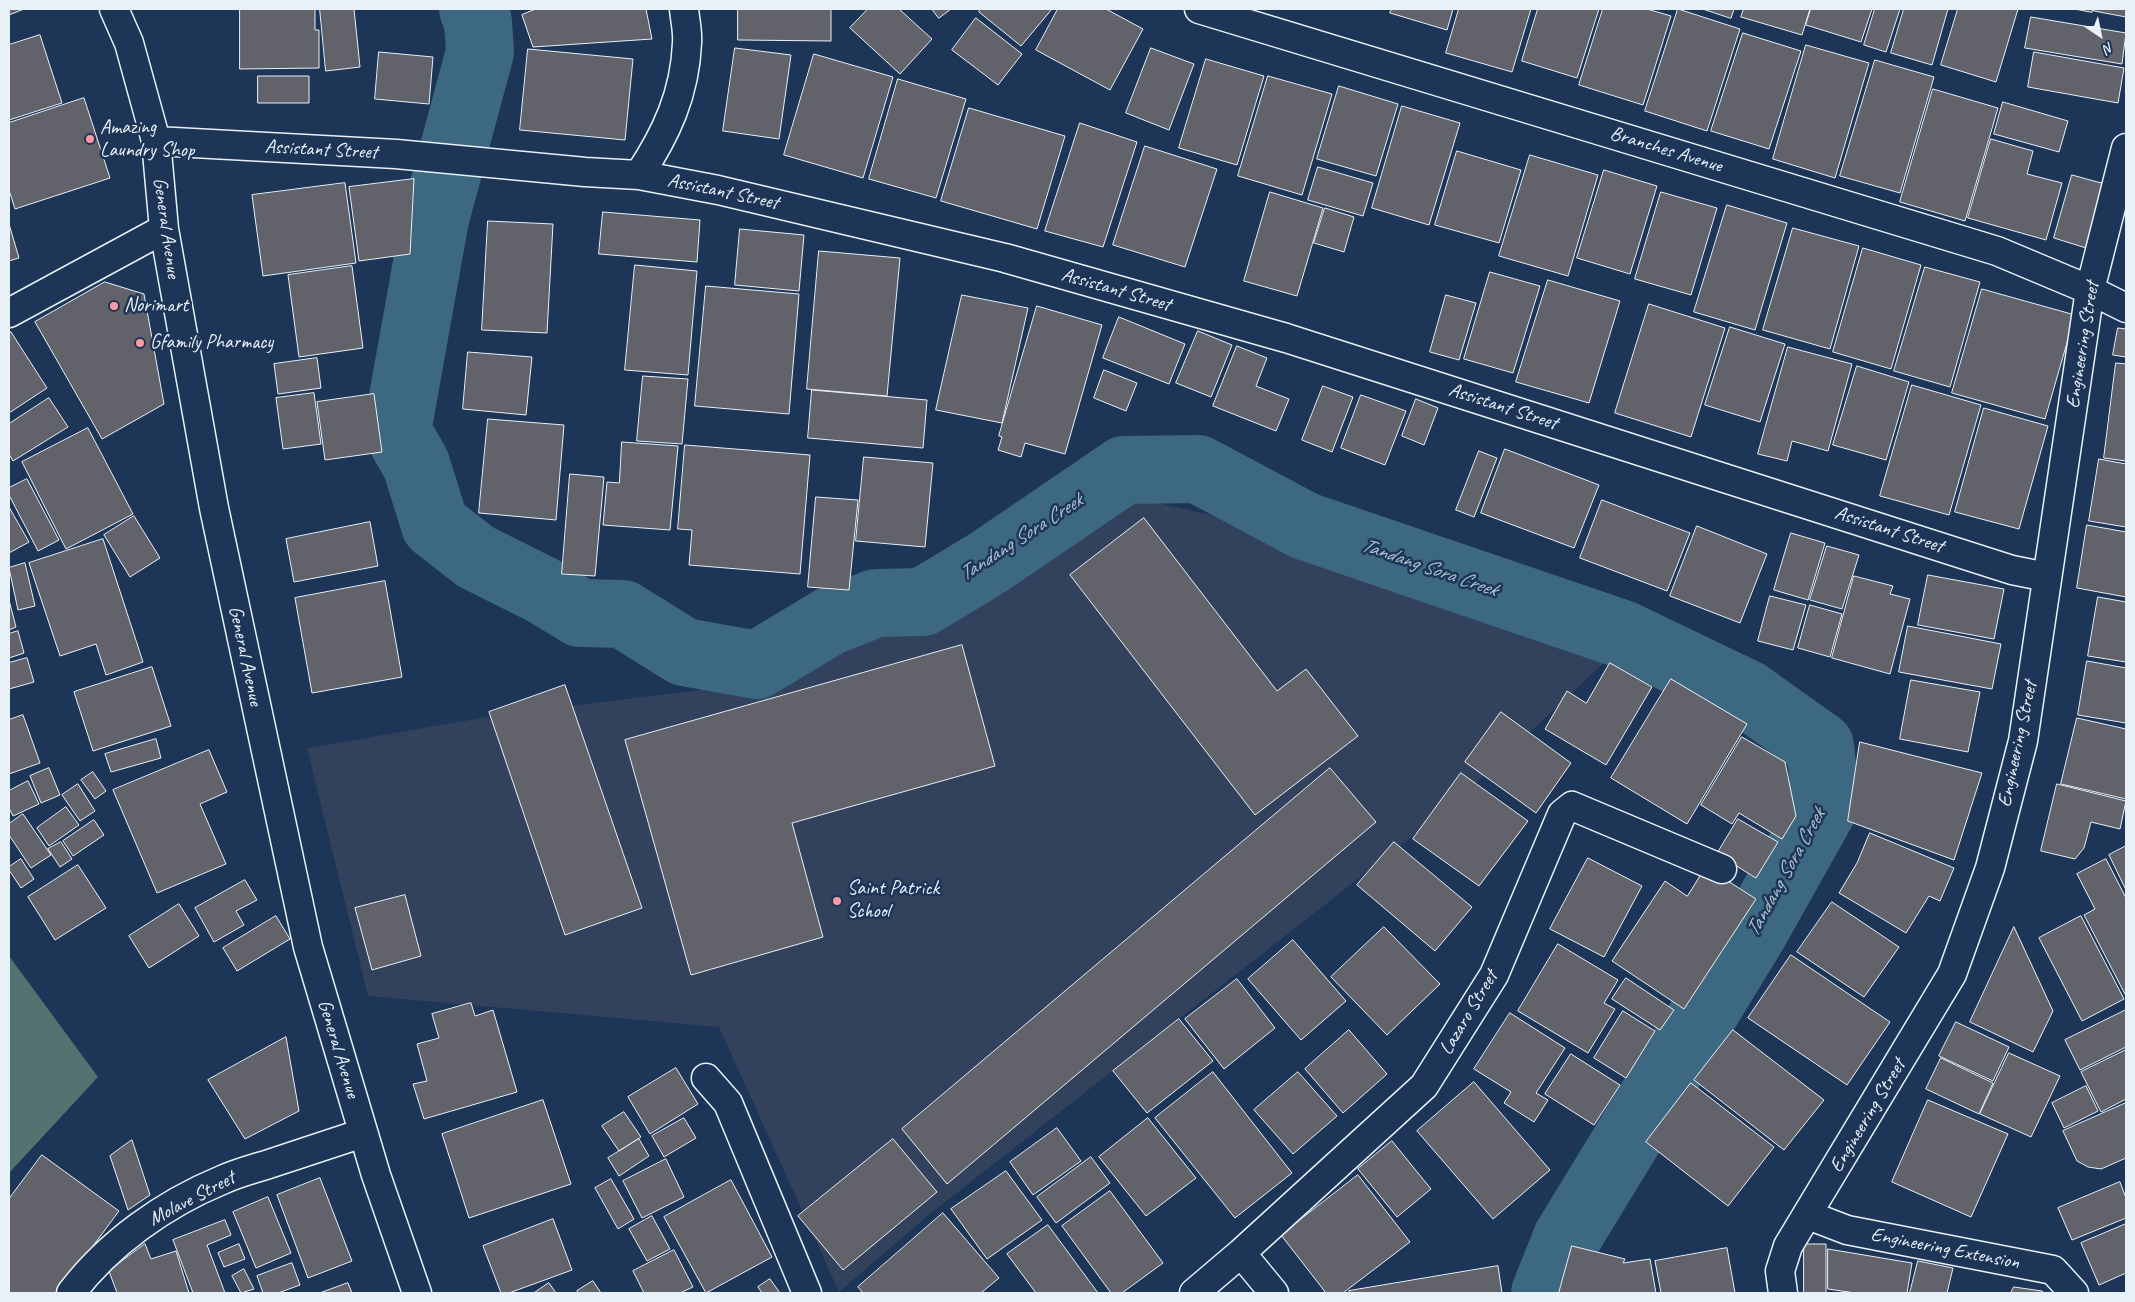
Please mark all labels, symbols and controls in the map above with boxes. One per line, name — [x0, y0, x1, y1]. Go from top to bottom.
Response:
north arrow — [2075, 10, 2125, 60]
text: N — [2100, 38, 2117, 57]
place label: Amazing Laundry Shop — [100, 116, 194, 163]
street label: Branches Avenue — [1607, 122, 1725, 178]
marker: Amazing Laundry Shop — [84, 133, 96, 145]
street label: Assistant Street — [264, 135, 378, 165]
street label: Assistant Street — [665, 169, 781, 215]
street label: General Avenue — [147, 176, 185, 280]
street label: Assistant Street — [1059, 263, 1173, 317]
street label: Engineering Street — [2061, 280, 2105, 410]
place label: Norimart — [124, 294, 188, 318]
marker: Norimart — [108, 300, 120, 312]
place label: Gfamily Pharmacy — [150, 331, 273, 355]
marker: Gfamily Pharmacy — [134, 337, 146, 349]
street label: Assistant Street — [1446, 378, 1560, 436]
water label: Tandang Sora Creek — [954, 489, 1088, 587]
street label: Assistant Street — [1832, 501, 1946, 559]
water label: Tandang Sora Creek — [1358, 533, 1500, 603]
street label: General Avenue — [223, 604, 267, 708]
street label: Engineering Street — [1993, 679, 2043, 809]
water label: Tandang Sora Creek — [1740, 805, 1832, 941]
place label: Saint Patrick School — [847, 877, 939, 924]
marker: Saint Patrick School — [831, 895, 843, 907]
street label: Lazaro Street — [1434, 966, 1504, 1060]
street label: General Avenue — [312, 997, 364, 1101]
street label: Engineering Street — [1825, 1055, 1911, 1177]
street label: Molave Street — [145, 1166, 239, 1232]
street label: Engineering Extension — [1869, 1223, 2021, 1275]

